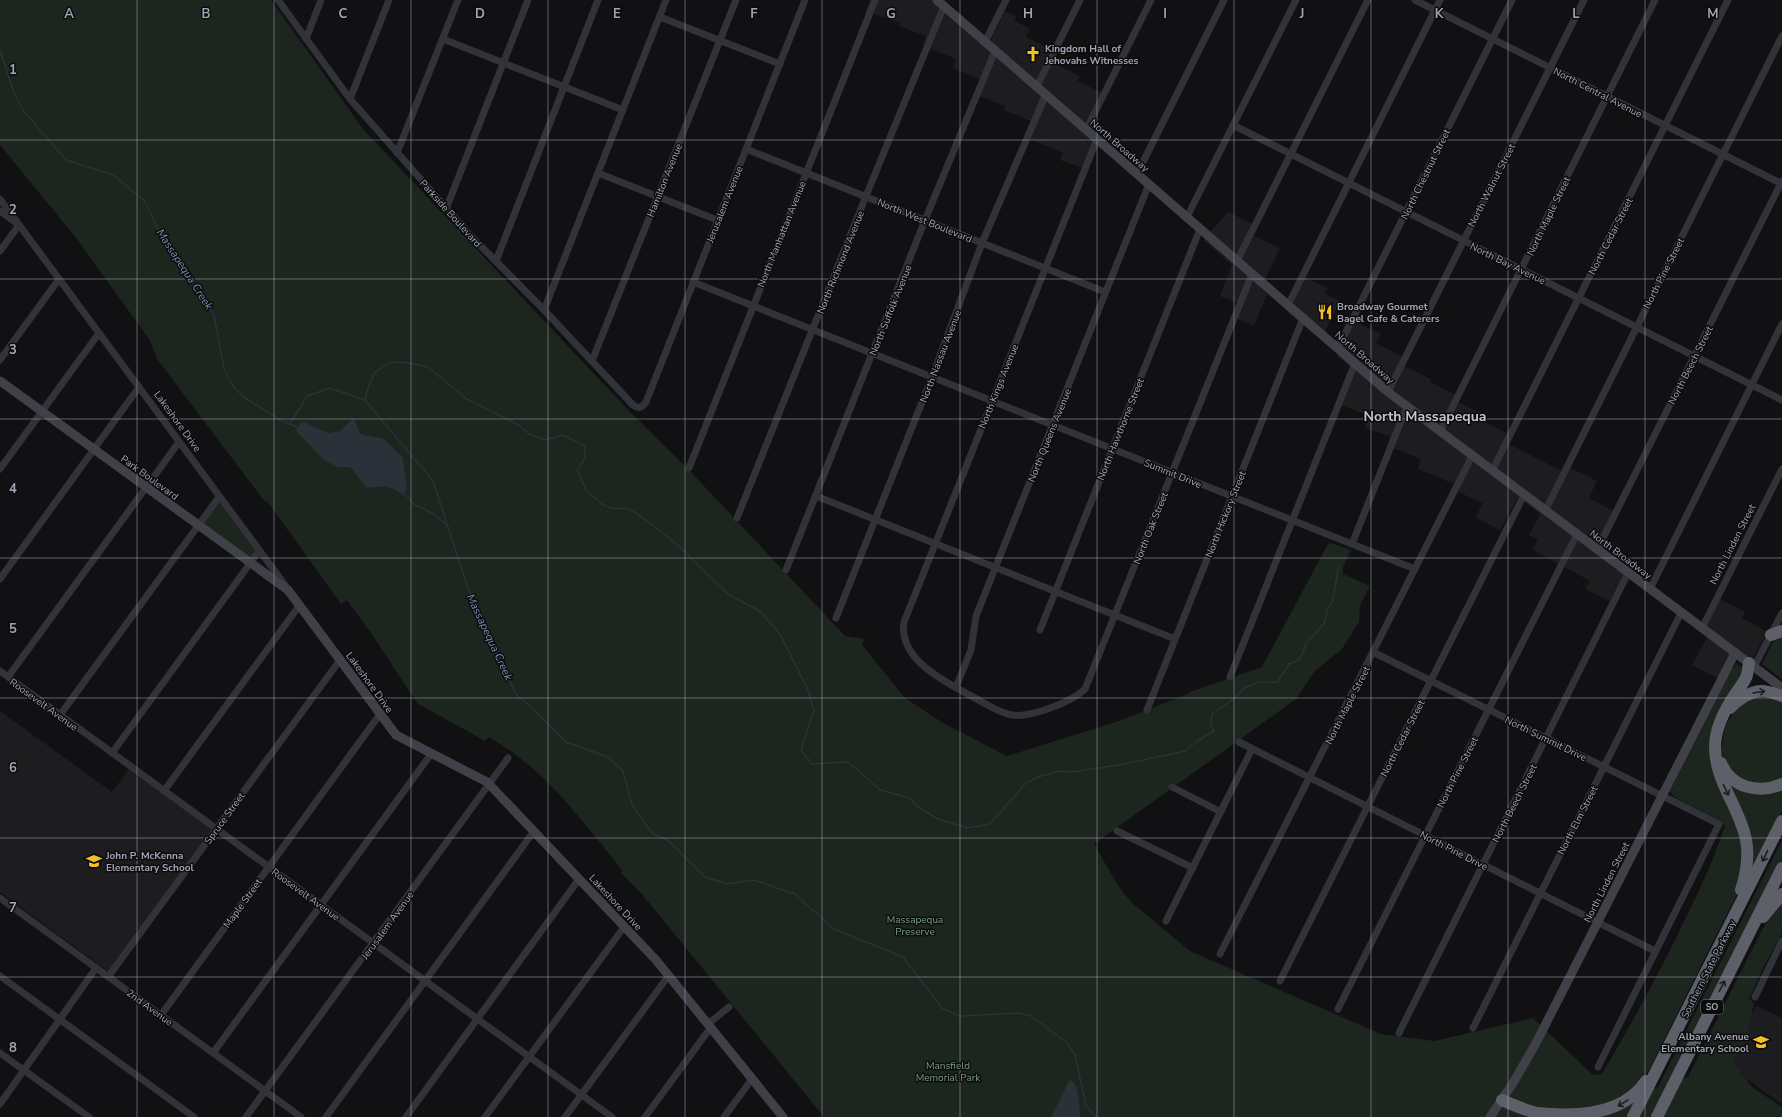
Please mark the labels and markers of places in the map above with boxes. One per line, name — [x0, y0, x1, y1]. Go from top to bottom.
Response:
place label: Kingdom Hall of Jehovahs Witnesses — [1044, 42, 1139, 68]
church icon: Kingdom Hall of Jehovahs Witnesses — [1024, 45, 1042, 63]
place label: Broadway Gourmet Bagel Cafe & Caterers — [1337, 300, 1440, 326]
restaurant icon: Broadway Gourmet Bagel Cafe & Caterers — [1316, 303, 1334, 321]
place label: John P. McKenna Elementary School — [105, 849, 194, 875]
school or university icon: John P. McKenna Elementary School — [85, 852, 103, 870]
place label: Albany Avenue Elementary School — [1661, 1030, 1750, 1056]
school or university icon: Albany Avenue Elementary School — [1752, 1033, 1770, 1051]

